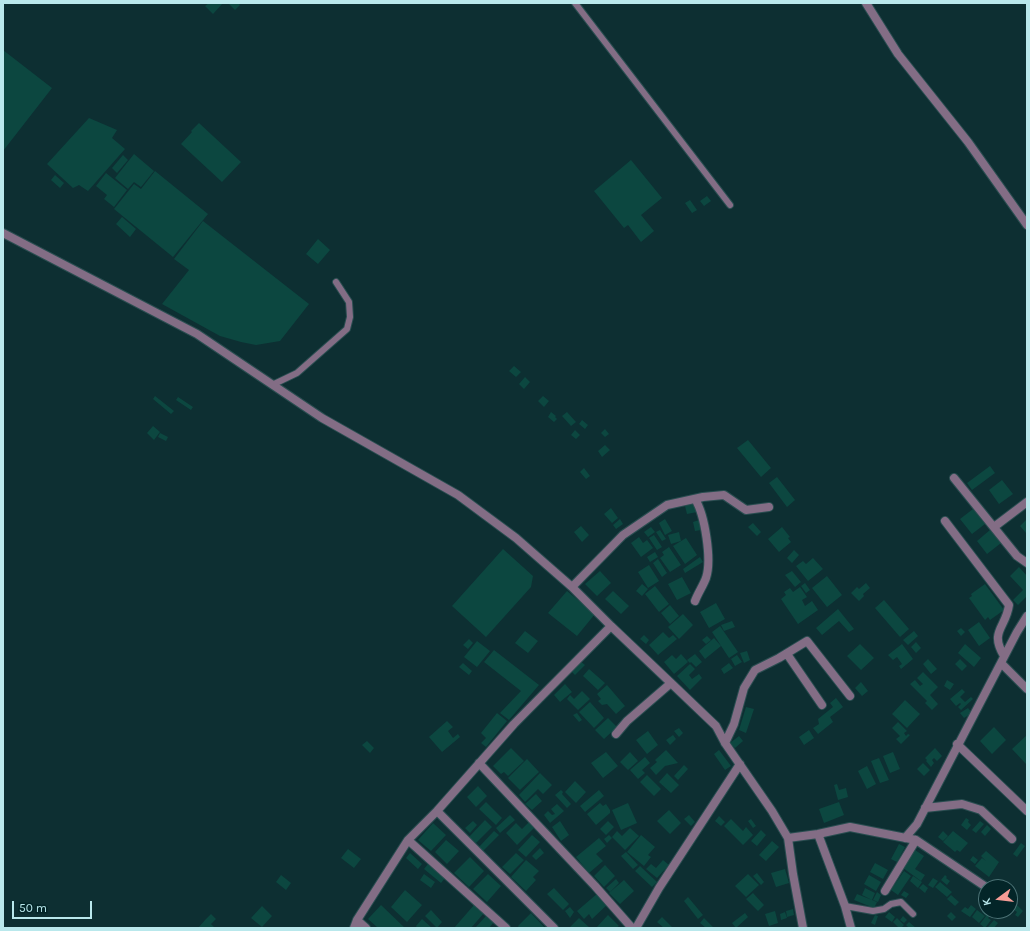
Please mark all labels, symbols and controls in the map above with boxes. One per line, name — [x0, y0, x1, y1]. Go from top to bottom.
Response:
north arrow — [978, 879, 1018, 919]
scale bar — [14, 893, 94, 919]
text: K — [980, 897, 994, 907]
text: 50 m — [19, 901, 47, 915]

